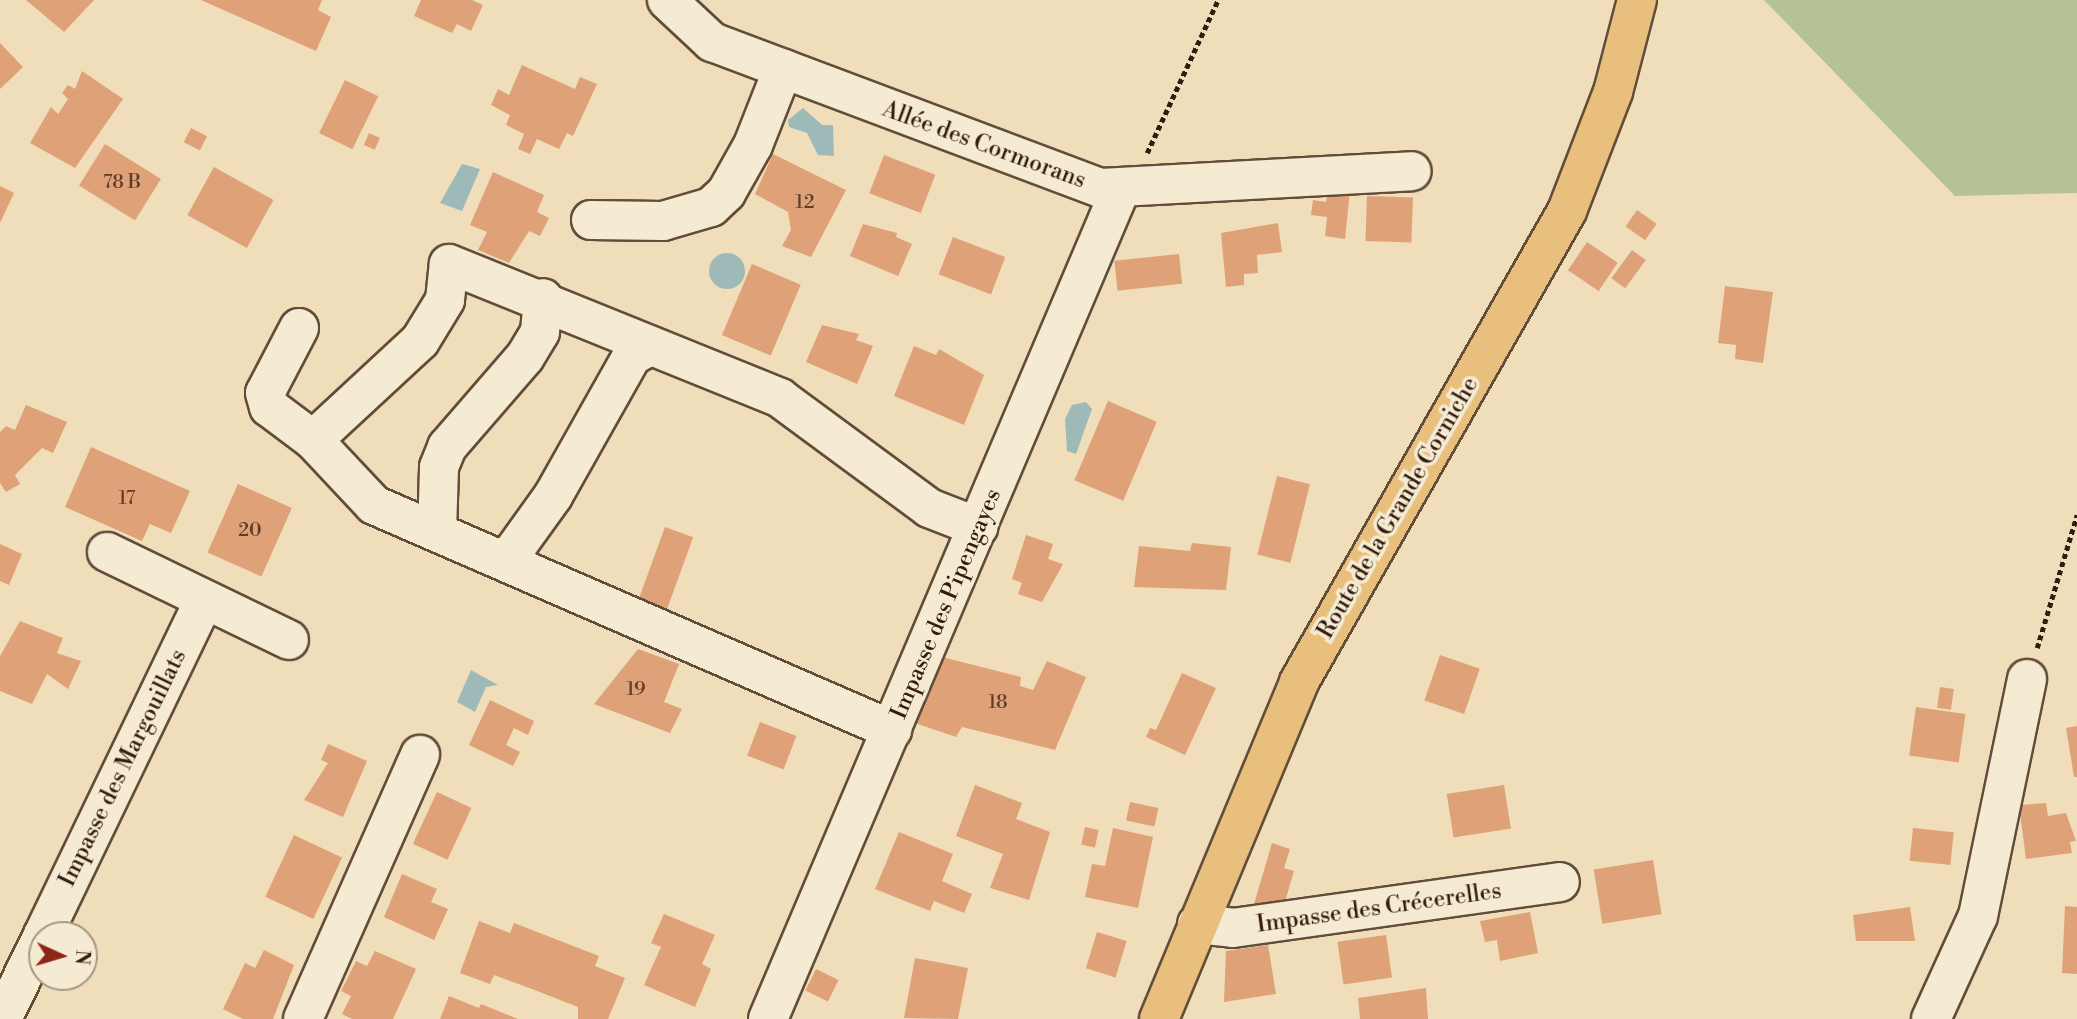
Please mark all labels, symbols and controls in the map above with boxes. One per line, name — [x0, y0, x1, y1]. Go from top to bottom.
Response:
street label: Allée des Cormorans — [879, 95, 1089, 195]
house number: 78 B — [103, 172, 141, 194]
house number: 12 — [795, 192, 815, 214]
street label: Route de la Grande Corniche — [1312, 372, 1484, 644]
street label: Impasse des Pipengayes — [885, 485, 1007, 723]
house number: 17 — [119, 488, 135, 510]
house number: 20 — [238, 520, 262, 542]
street label: Impasse des Margouillats — [54, 645, 192, 891]
house number: 19 — [626, 679, 646, 701]
house number: 18 — [988, 692, 1008, 714]
street label: Impasse des Crécerelles — [1255, 877, 1503, 939]
north arrow — [28, 921, 98, 991]
text: N — [69, 949, 94, 966]

